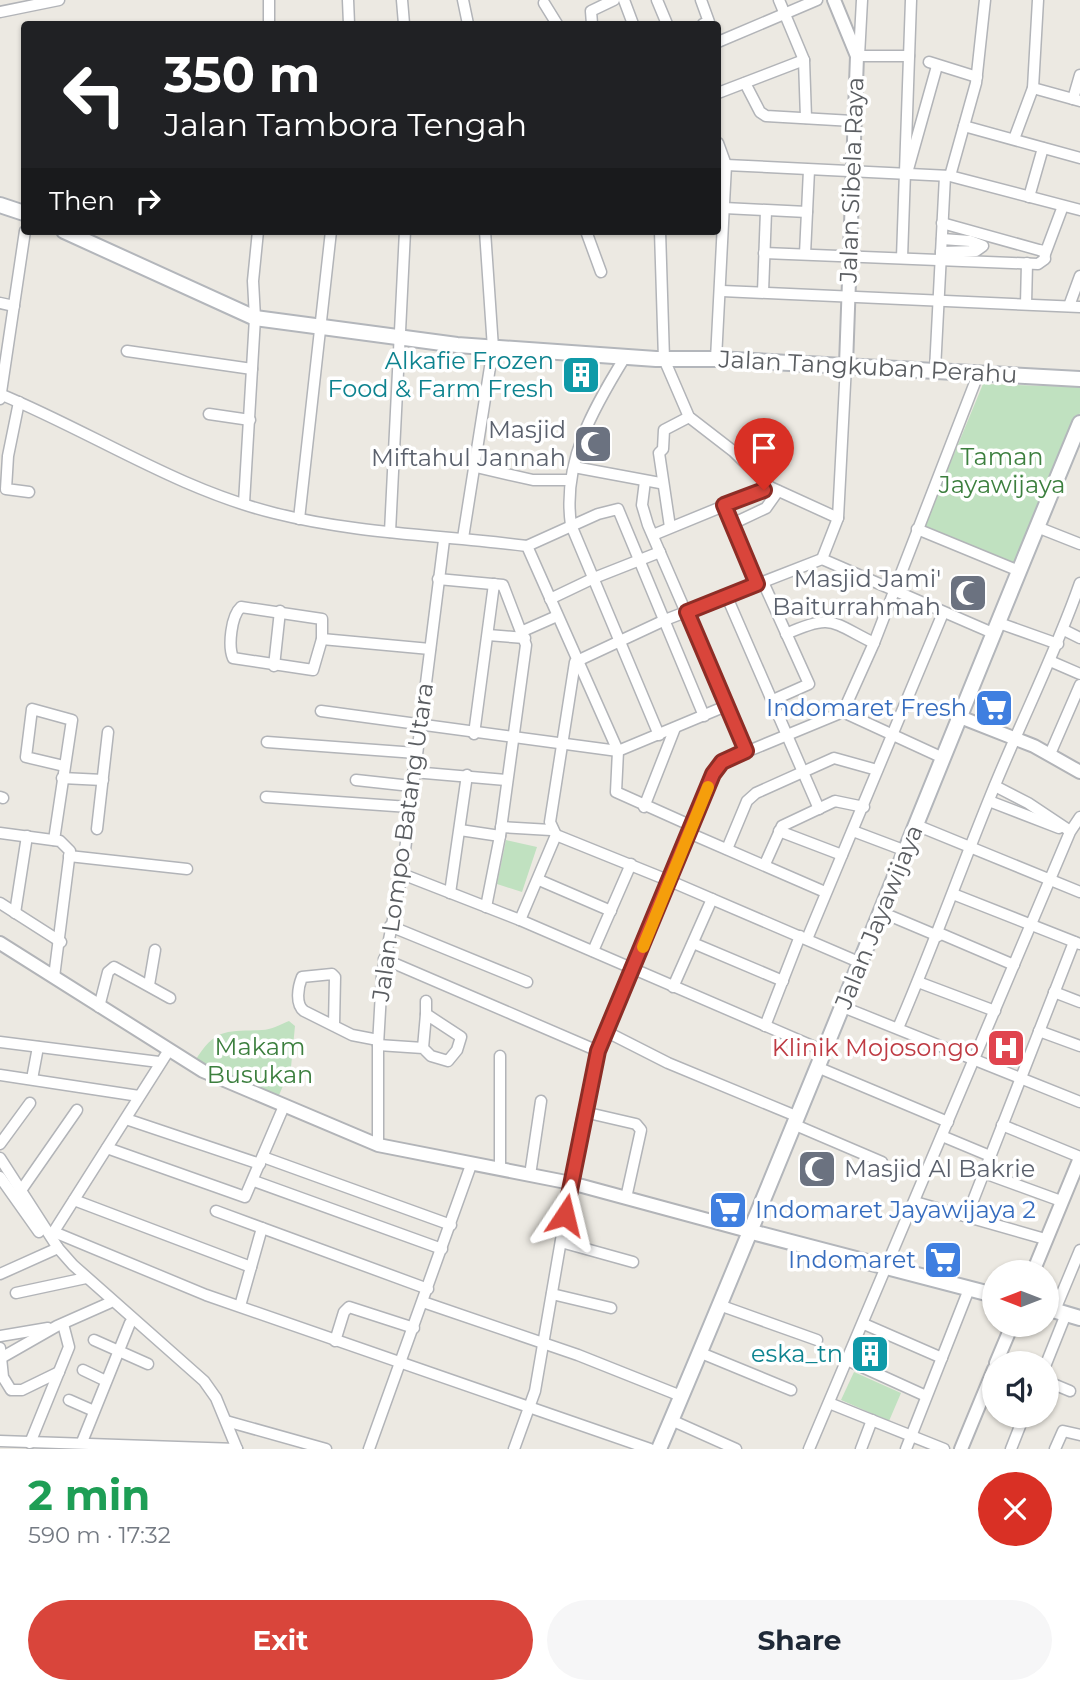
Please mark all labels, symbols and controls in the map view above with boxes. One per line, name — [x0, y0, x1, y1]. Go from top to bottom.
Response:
text: 350 m — [164, 45, 320, 104]
icon: left — [49, 49, 140, 140]
street label: Jalan Sibela Raya — [833, 77, 870, 284]
text: Jalan Tambora Tengah — [164, 105, 527, 144]
icon: right — [129, 182, 167, 220]
text: Then — [49, 185, 115, 217]
street label: Jalan Tangkuban Perahu — [717, 344, 1018, 389]
place label: Alkafie Frozen Food & Farm Fresh — [327, 346, 554, 403]
building icon: Alkafie Frozen Food & Farm Fresh — [560, 354, 602, 396]
place label: Masjid Miftahul Jannah — [371, 415, 566, 472]
pin — [734, 418, 794, 490]
mosque icon: Masjid Miftahul Jannah — [572, 423, 614, 465]
icon: arrive — [745, 429, 783, 467]
park label: Taman Jayawijaya — [938, 442, 1065, 499]
place label: Masjid Jami' Baiturrahmah — [772, 564, 941, 621]
mosque icon: Masjid Jami' Baiturrahmah — [947, 572, 989, 614]
street label: Jalan Lompo Batang Utara — [366, 681, 439, 1004]
supermarket icon: Indomaret Fresh — [973, 687, 1015, 729]
place label: Indomaret Fresh — [766, 693, 967, 722]
street label: Jalan Jayawijaya — [828, 821, 929, 1014]
hospital icon: Klinik Mojosongo — [985, 1027, 1027, 1069]
park label: Makam Busukan — [207, 1032, 313, 1089]
place label: Klinik Mojosongo — [772, 1033, 979, 1062]
mosque icon: Masjid Al Bakrie — [796, 1148, 838, 1190]
place label: Masjid Al Bakrie — [844, 1154, 1035, 1183]
position arrow — [528, 1178, 602, 1252]
supermarket icon: Indomaret Jayawijaya 2 — [707, 1189, 749, 1231]
place label: Indomaret Jayawijaya 2 — [755, 1195, 1036, 1224]
supermarket icon: Indomaret — [922, 1239, 964, 1281]
place label: Indomaret — [788, 1245, 916, 1274]
north arrow — [982, 1260, 1059, 1337]
map controls — [982, 1260, 1059, 1428]
building icon: eska_tn — [849, 1333, 891, 1375]
place label: eska_tn — [751, 1339, 843, 1368]
button: sound — [982, 1351, 1059, 1428]
text: 2 min — [28, 1469, 150, 1521]
button: close — [978, 1472, 1052, 1546]
text: 590 m · 17:32 — [28, 1521, 171, 1549]
button: Exit — [28, 1600, 533, 1680]
button: Share — [547, 1600, 1052, 1680]

